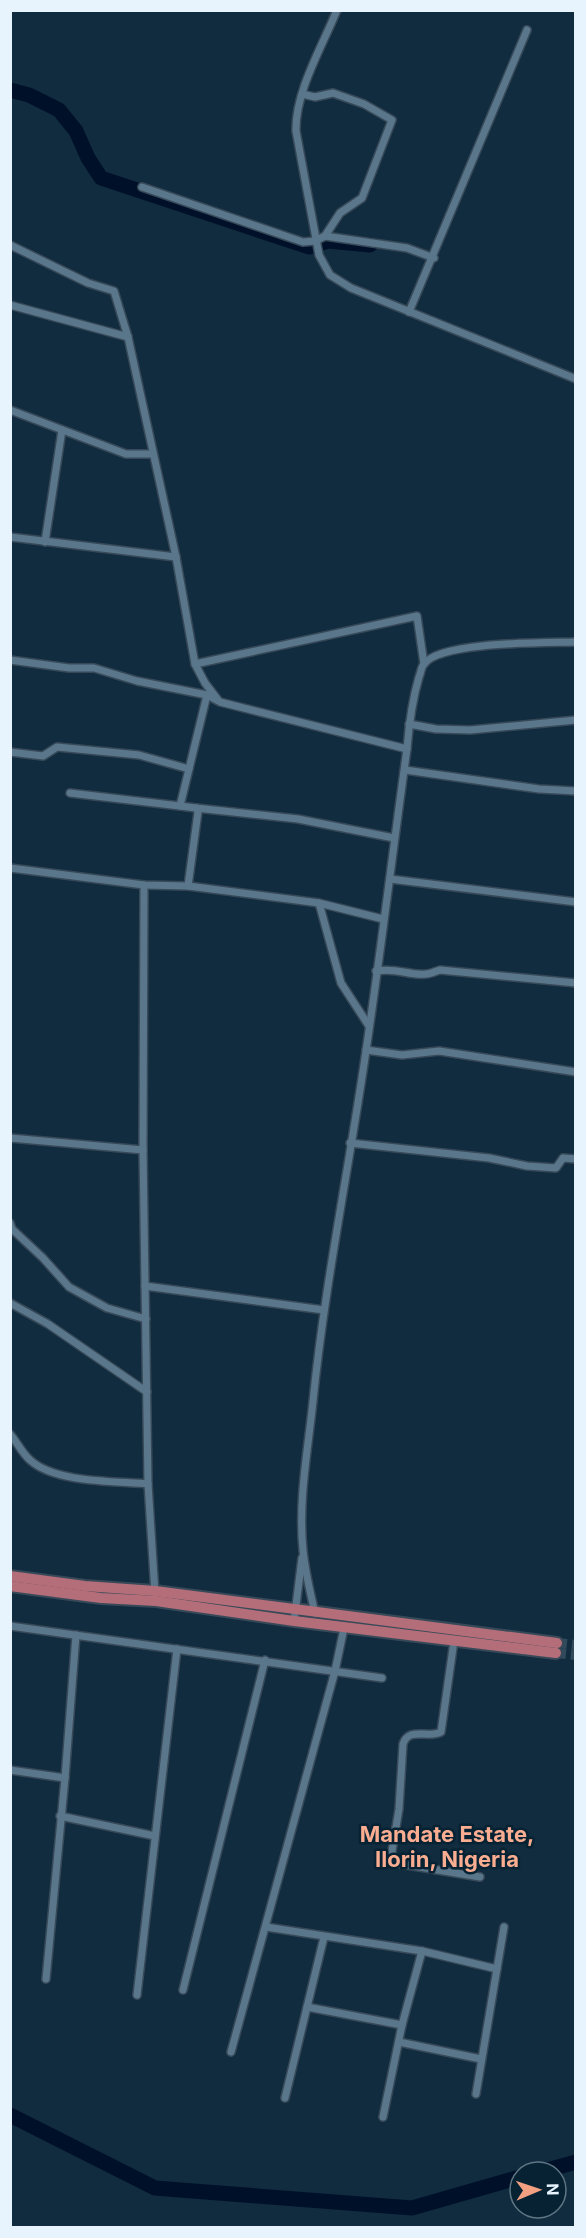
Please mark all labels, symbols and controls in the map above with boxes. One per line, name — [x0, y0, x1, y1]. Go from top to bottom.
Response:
district label: Mandate Estate, Ilorin, Nigeria — [360, 1821, 534, 1872]
north arrow — [508, 2160, 568, 2220]
text: N — [543, 2183, 563, 2196]

